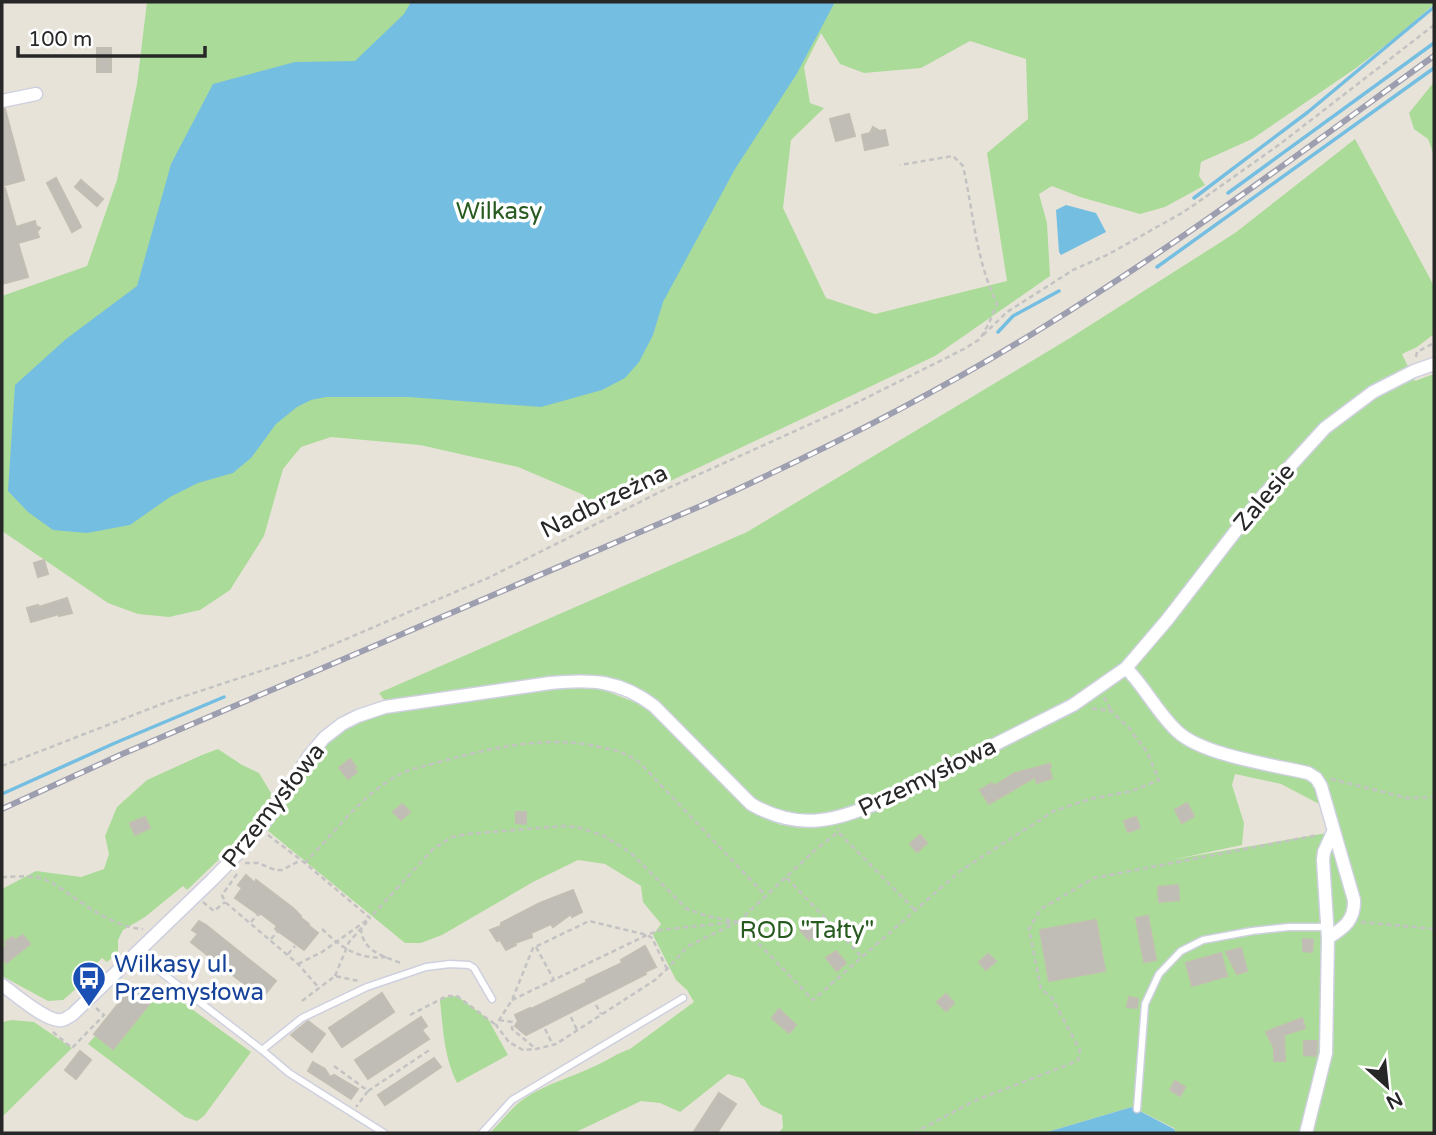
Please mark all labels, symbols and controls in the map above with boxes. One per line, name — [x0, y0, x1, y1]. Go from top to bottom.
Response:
scale bar — [18, 14, 205, 58]
text: 100 m — [28, 27, 92, 52]
park label: Wilkasy — [456, 197, 542, 226]
street label: Nadbrzeżna — [536, 458, 673, 545]
street label: Zalesie — [1228, 458, 1301, 537]
street label: Przemysłowa — [854, 732, 1001, 823]
street label: Przemysłowa — [216, 737, 331, 873]
park label: ROD "Tałty" — [740, 916, 874, 945]
place label: Wilkasy ul. Przemysłowa — [114, 950, 264, 1007]
bus stop icon: Wilkasy ul. Przemysłowa — [70, 959, 108, 1008]
north arrow — [1352, 1051, 1422, 1121]
text: N — [1382, 1087, 1406, 1114]

